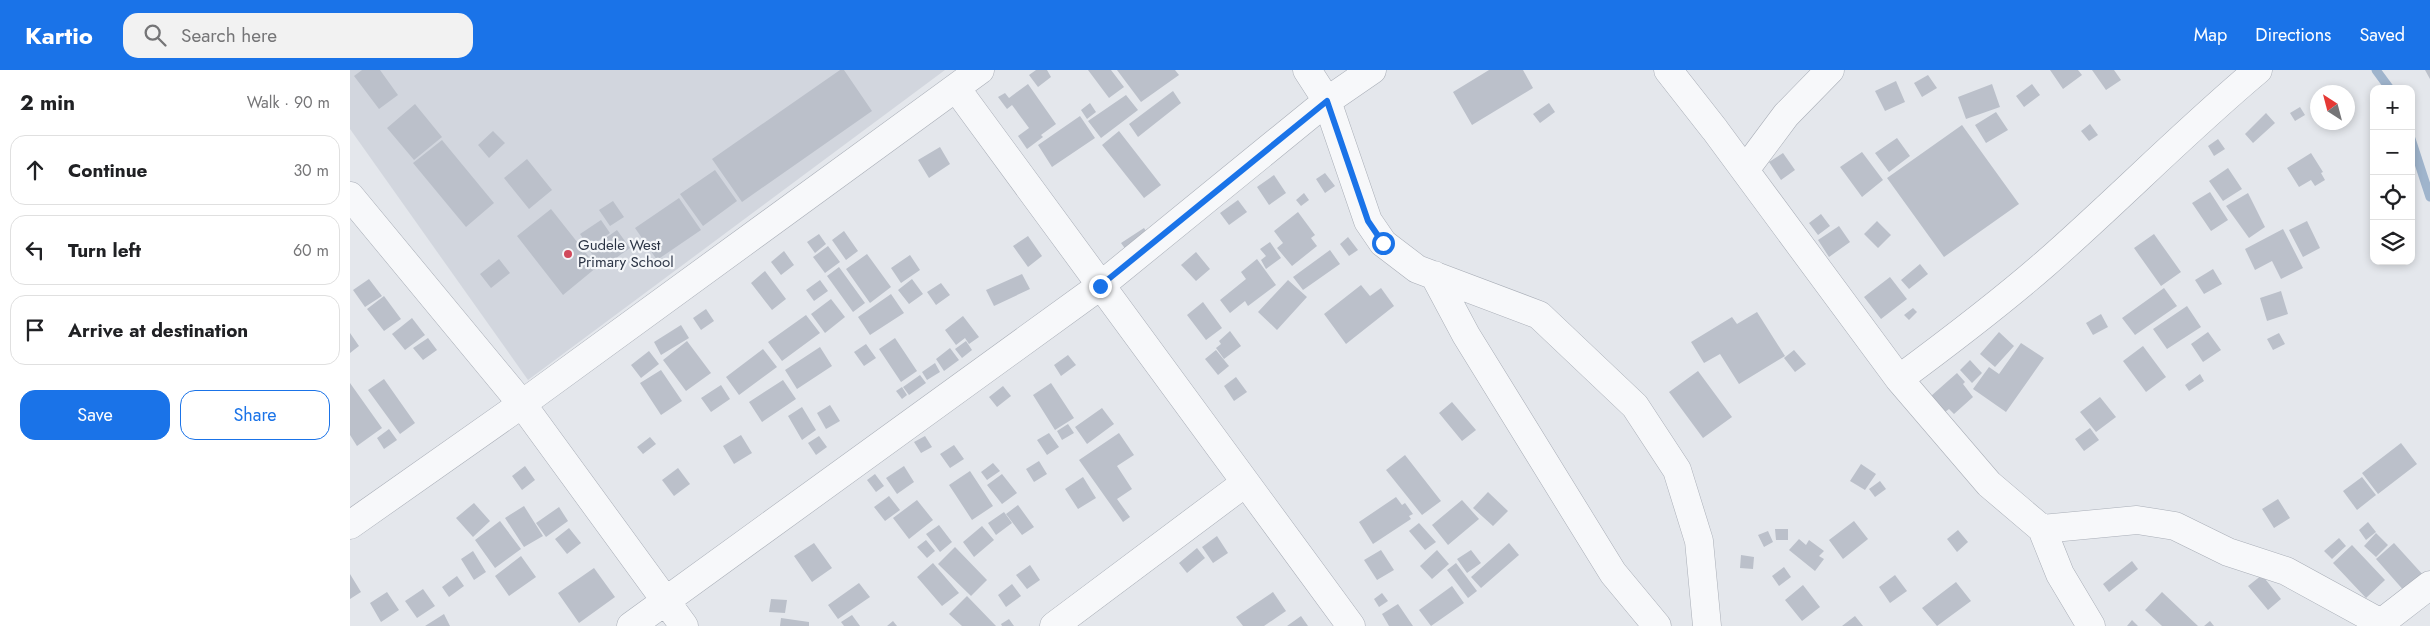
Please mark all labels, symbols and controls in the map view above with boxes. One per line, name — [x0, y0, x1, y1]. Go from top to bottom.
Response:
search box — [123, 13, 473, 58]
text: Kartio — [25, 18, 93, 53]
icon: search — [141, 21, 169, 49]
text: Search here — [181, 22, 277, 49]
text: Map — [2194, 22, 2227, 48]
text: Directions — [2255, 22, 2331, 48]
text: Saved — [2359, 22, 2405, 48]
north arrow — [2310, 85, 2355, 130]
map controls — [2370, 85, 2415, 265]
button: + — [2370, 85, 2415, 130]
text: 2 min — [20, 88, 75, 118]
text: Walk · 90 m — [247, 91, 330, 114]
button: − — [2370, 130, 2415, 175]
icon: ahead — [21, 156, 49, 184]
text: Continue — [68, 157, 147, 184]
text: 30 m — [293, 159, 329, 182]
button: locate — [2370, 175, 2415, 220]
button: layers — [2370, 220, 2415, 265]
route start — [1372, 232, 1395, 255]
place label: Gudele West Primary School — [578, 234, 674, 273]
icon: left — [21, 236, 49, 264]
text: Turn left — [68, 237, 141, 264]
text: 60 m — [293, 239, 329, 262]
marker: Gudele West Primary School — [562, 248, 574, 260]
route end — [1089, 275, 1112, 298]
icon: arrive — [21, 316, 49, 344]
text: Arrive at destination — [68, 317, 248, 344]
button: Save — [20, 390, 170, 440]
button: Share — [180, 390, 330, 440]

